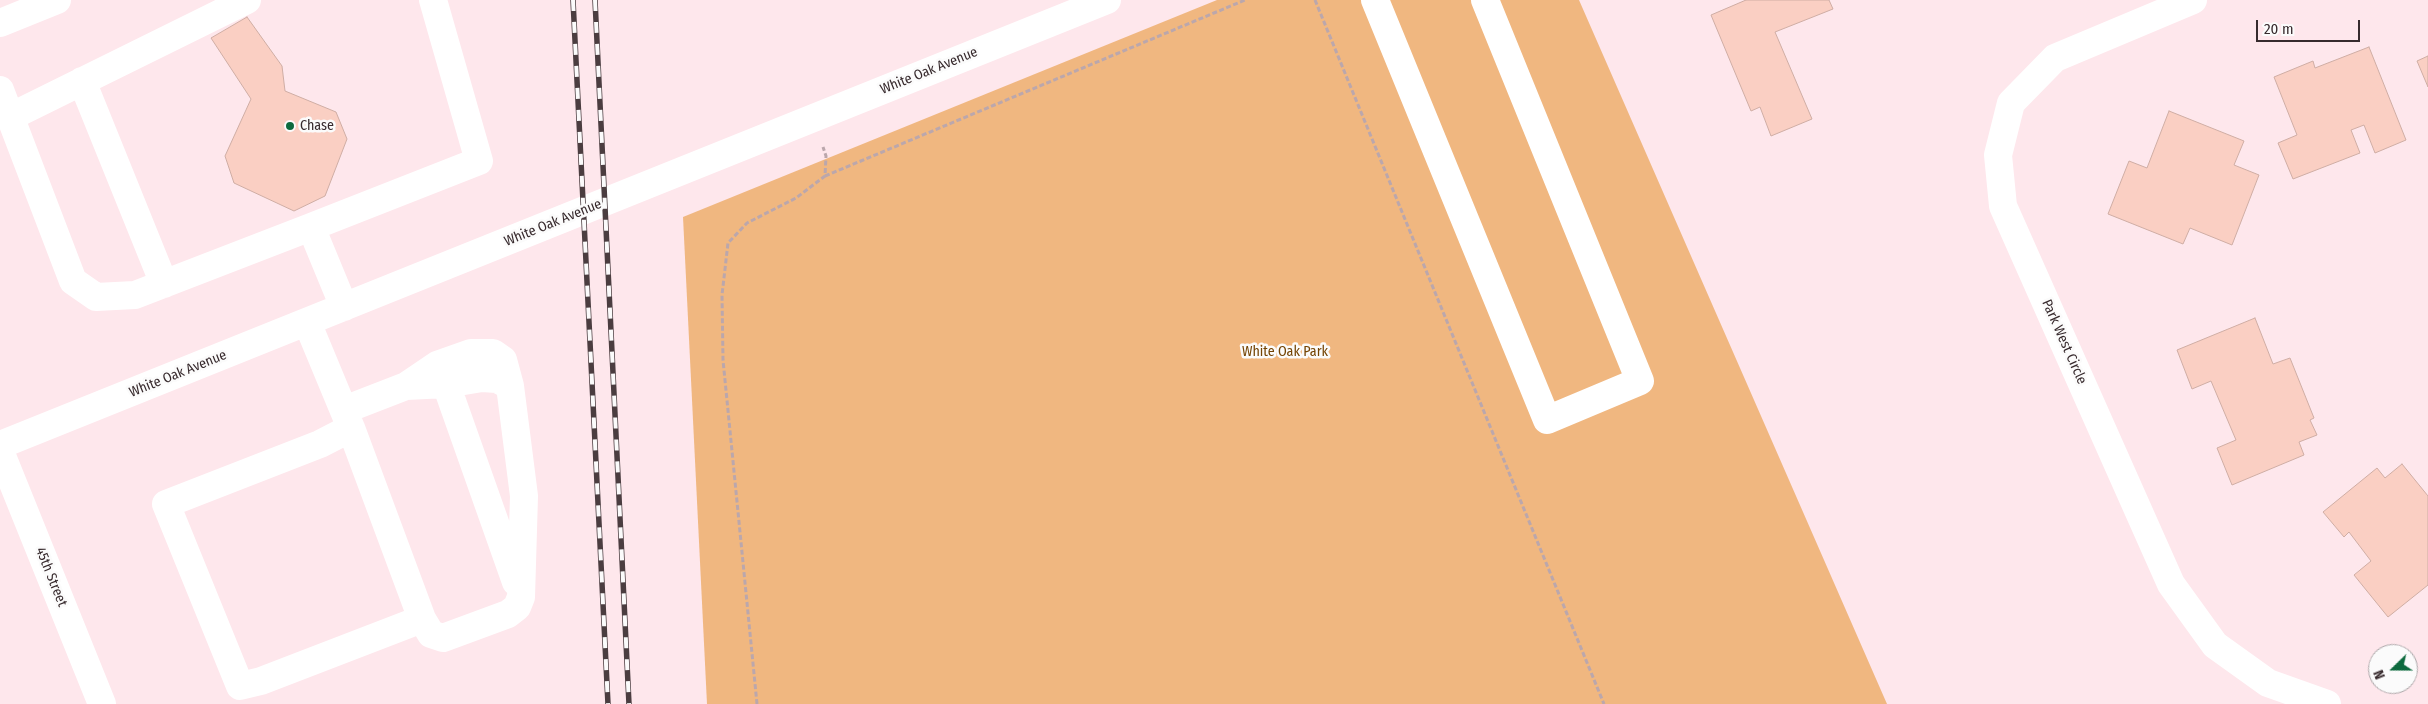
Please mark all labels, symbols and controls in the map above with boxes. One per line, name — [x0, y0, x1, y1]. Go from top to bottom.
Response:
scale bar — [2258, 10, 2362, 42]
text: 20 m — [2264, 20, 2294, 38]
street label: White Oak Avenue — [878, 44, 980, 98]
place label: Chase — [300, 118, 334, 134]
marker: Chase — [284, 120, 296, 132]
street label: White Oak Avenue — [502, 196, 604, 250]
street label: Park West Circle — [2038, 297, 2090, 387]
park label: White Oak Park — [1242, 344, 1328, 360]
street label: White Oak Avenue — [127, 347, 229, 401]
street label: 45th Street — [31, 545, 71, 609]
north arrow — [2368, 644, 2418, 694]
text: N — [2370, 667, 2389, 682]

